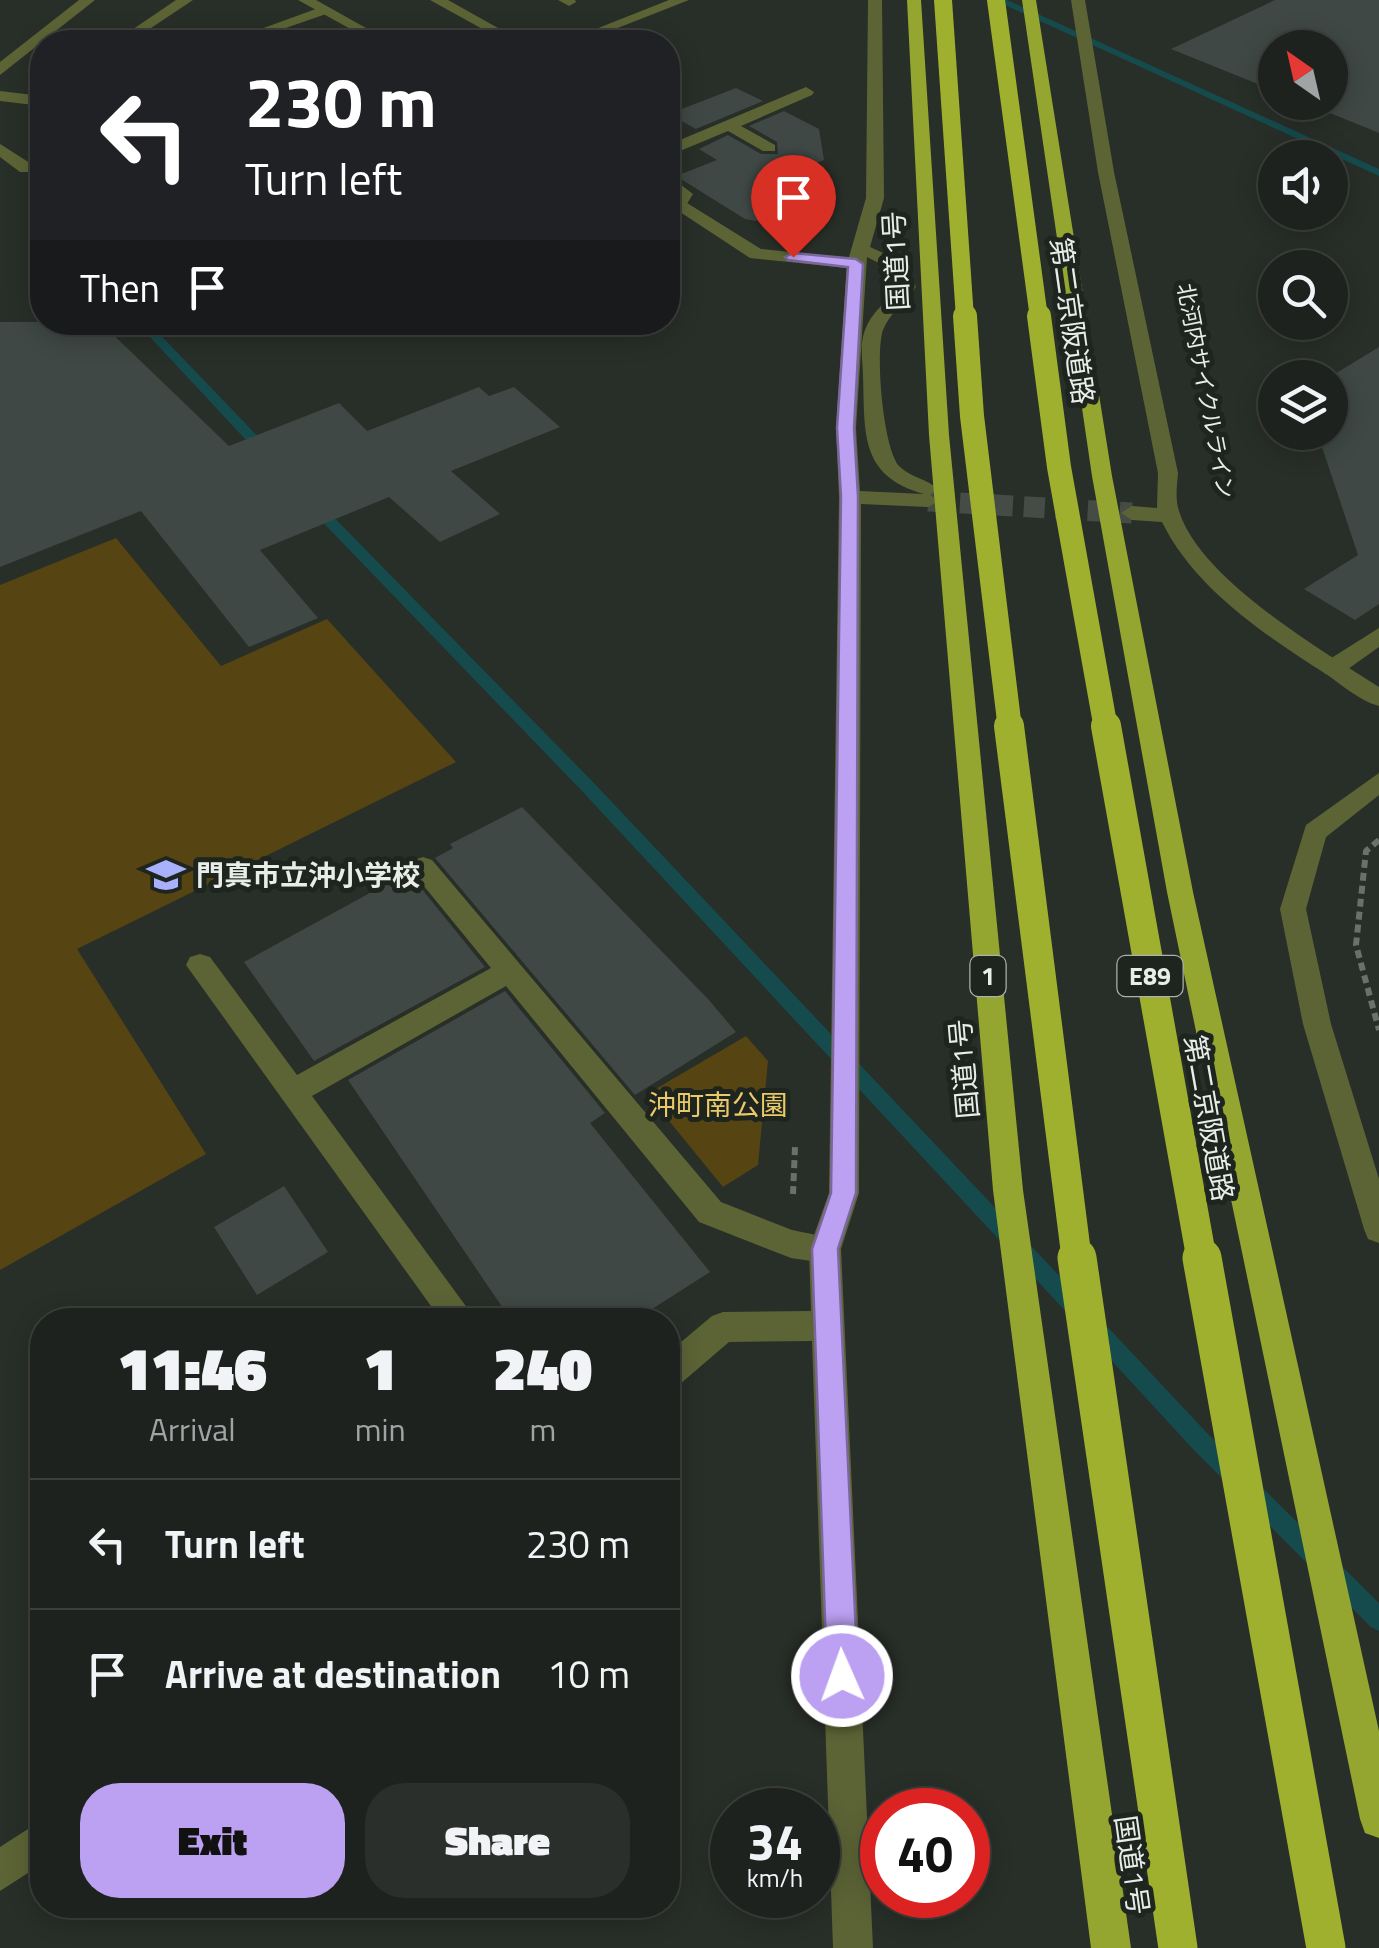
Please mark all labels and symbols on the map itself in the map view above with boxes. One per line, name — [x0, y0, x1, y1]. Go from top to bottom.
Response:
north arrow — [1258, 30, 1348, 120]
pin — [751, 155, 836, 258]
street label: 国道1号 — [871, 210, 920, 312]
street label: 第二京阪道路 — [1040, 235, 1105, 407]
street label: 北河内サイクルライン — [1168, 280, 1244, 502]
place label: 門真市立沖小学校 — [196, 853, 420, 896]
school or university icon: 門真市立沖小学校 — [145, 854, 187, 896]
road number: 1 — [970, 956, 1006, 996]
road number: E89 — [1118, 956, 1182, 996]
street label: 国道1号 — [938, 1018, 989, 1121]
street label: 第二京阪道路 — [1174, 1031, 1245, 1204]
park label: 沖町南公園 — [648, 1083, 788, 1126]
position arrow — [790, 1624, 894, 1728]
speed limit sign: 40 — [860, 1788, 990, 1918]
street label: 国道1号 — [1104, 1813, 1161, 1917]

